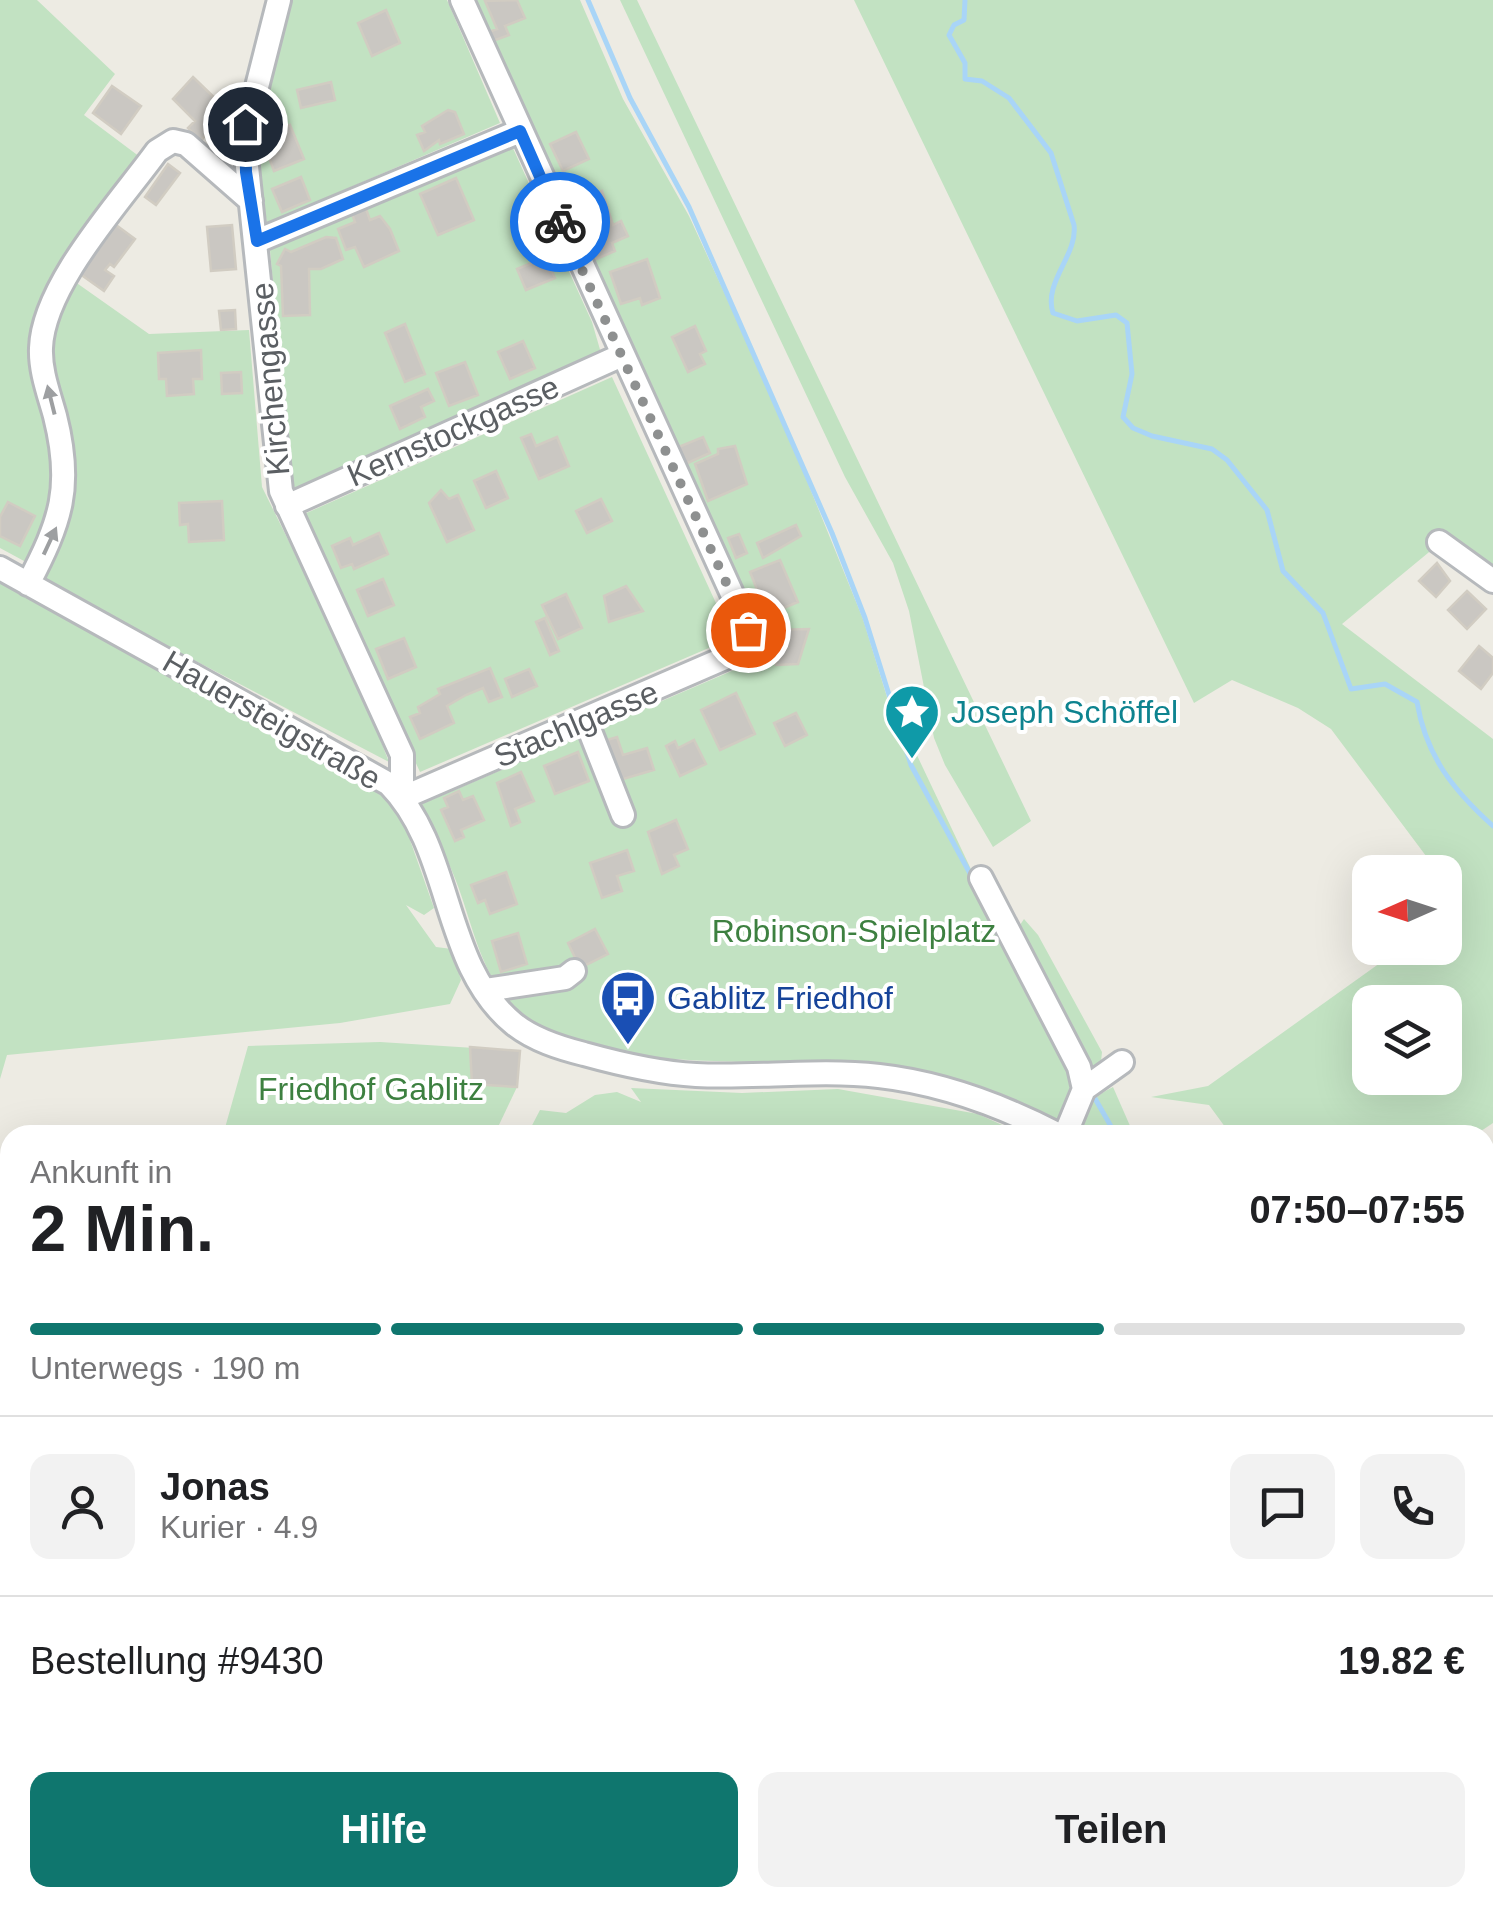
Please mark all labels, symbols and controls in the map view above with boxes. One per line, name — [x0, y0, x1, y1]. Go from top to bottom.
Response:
pin — [203, 82, 288, 167]
icon: home — [218, 97, 273, 152]
courier — [510, 172, 610, 272]
icon: bike — [533, 195, 588, 250]
street label: Kirchengasse — [244, 281, 296, 477]
street label: Kernstockgasse — [342, 368, 564, 494]
one-way arrow — [43, 385, 58, 416]
one-way arrow — [41, 527, 58, 556]
pin — [706, 588, 791, 673]
icon: bag — [721, 603, 776, 658]
street label: Hauersteigstraße — [157, 643, 387, 797]
street label: Stachlgasse — [489, 673, 663, 775]
place icon: Joseph Schöffel — [882, 682, 942, 761]
place label: Joseph Schöffel — [951, 694, 1178, 730]
north arrow — [1352, 855, 1462, 965]
map controls — [1352, 855, 1462, 1095]
park label: Robinson-Spielplatz — [712, 913, 996, 949]
bus stop icon: Gablitz Friedhof — [598, 968, 658, 1047]
place label: Gablitz Friedhof — [667, 980, 893, 1016]
button: layers — [1352, 985, 1462, 1095]
park label: Friedhof Gablitz — [258, 1071, 484, 1107]
text: Ankunft in — [30, 1154, 172, 1190]
text: 07:50–07:55 — [1249, 1189, 1465, 1231]
text: 2 Min. — [30, 1192, 214, 1265]
text: Unterwegs · 190 m — [30, 1350, 300, 1386]
button: person — [30, 1454, 135, 1559]
button: chat — [1230, 1454, 1335, 1559]
button: phone — [1360, 1454, 1465, 1559]
text: Jonas — [160, 1466, 270, 1508]
text: Kurier · 4.9 — [160, 1509, 318, 1545]
text: Bestellung #9430 — [30, 1640, 324, 1682]
text: 19.82 € — [1338, 1640, 1465, 1682]
button: Hilfe — [30, 1772, 738, 1887]
button: Teilen — [758, 1772, 1465, 1887]

